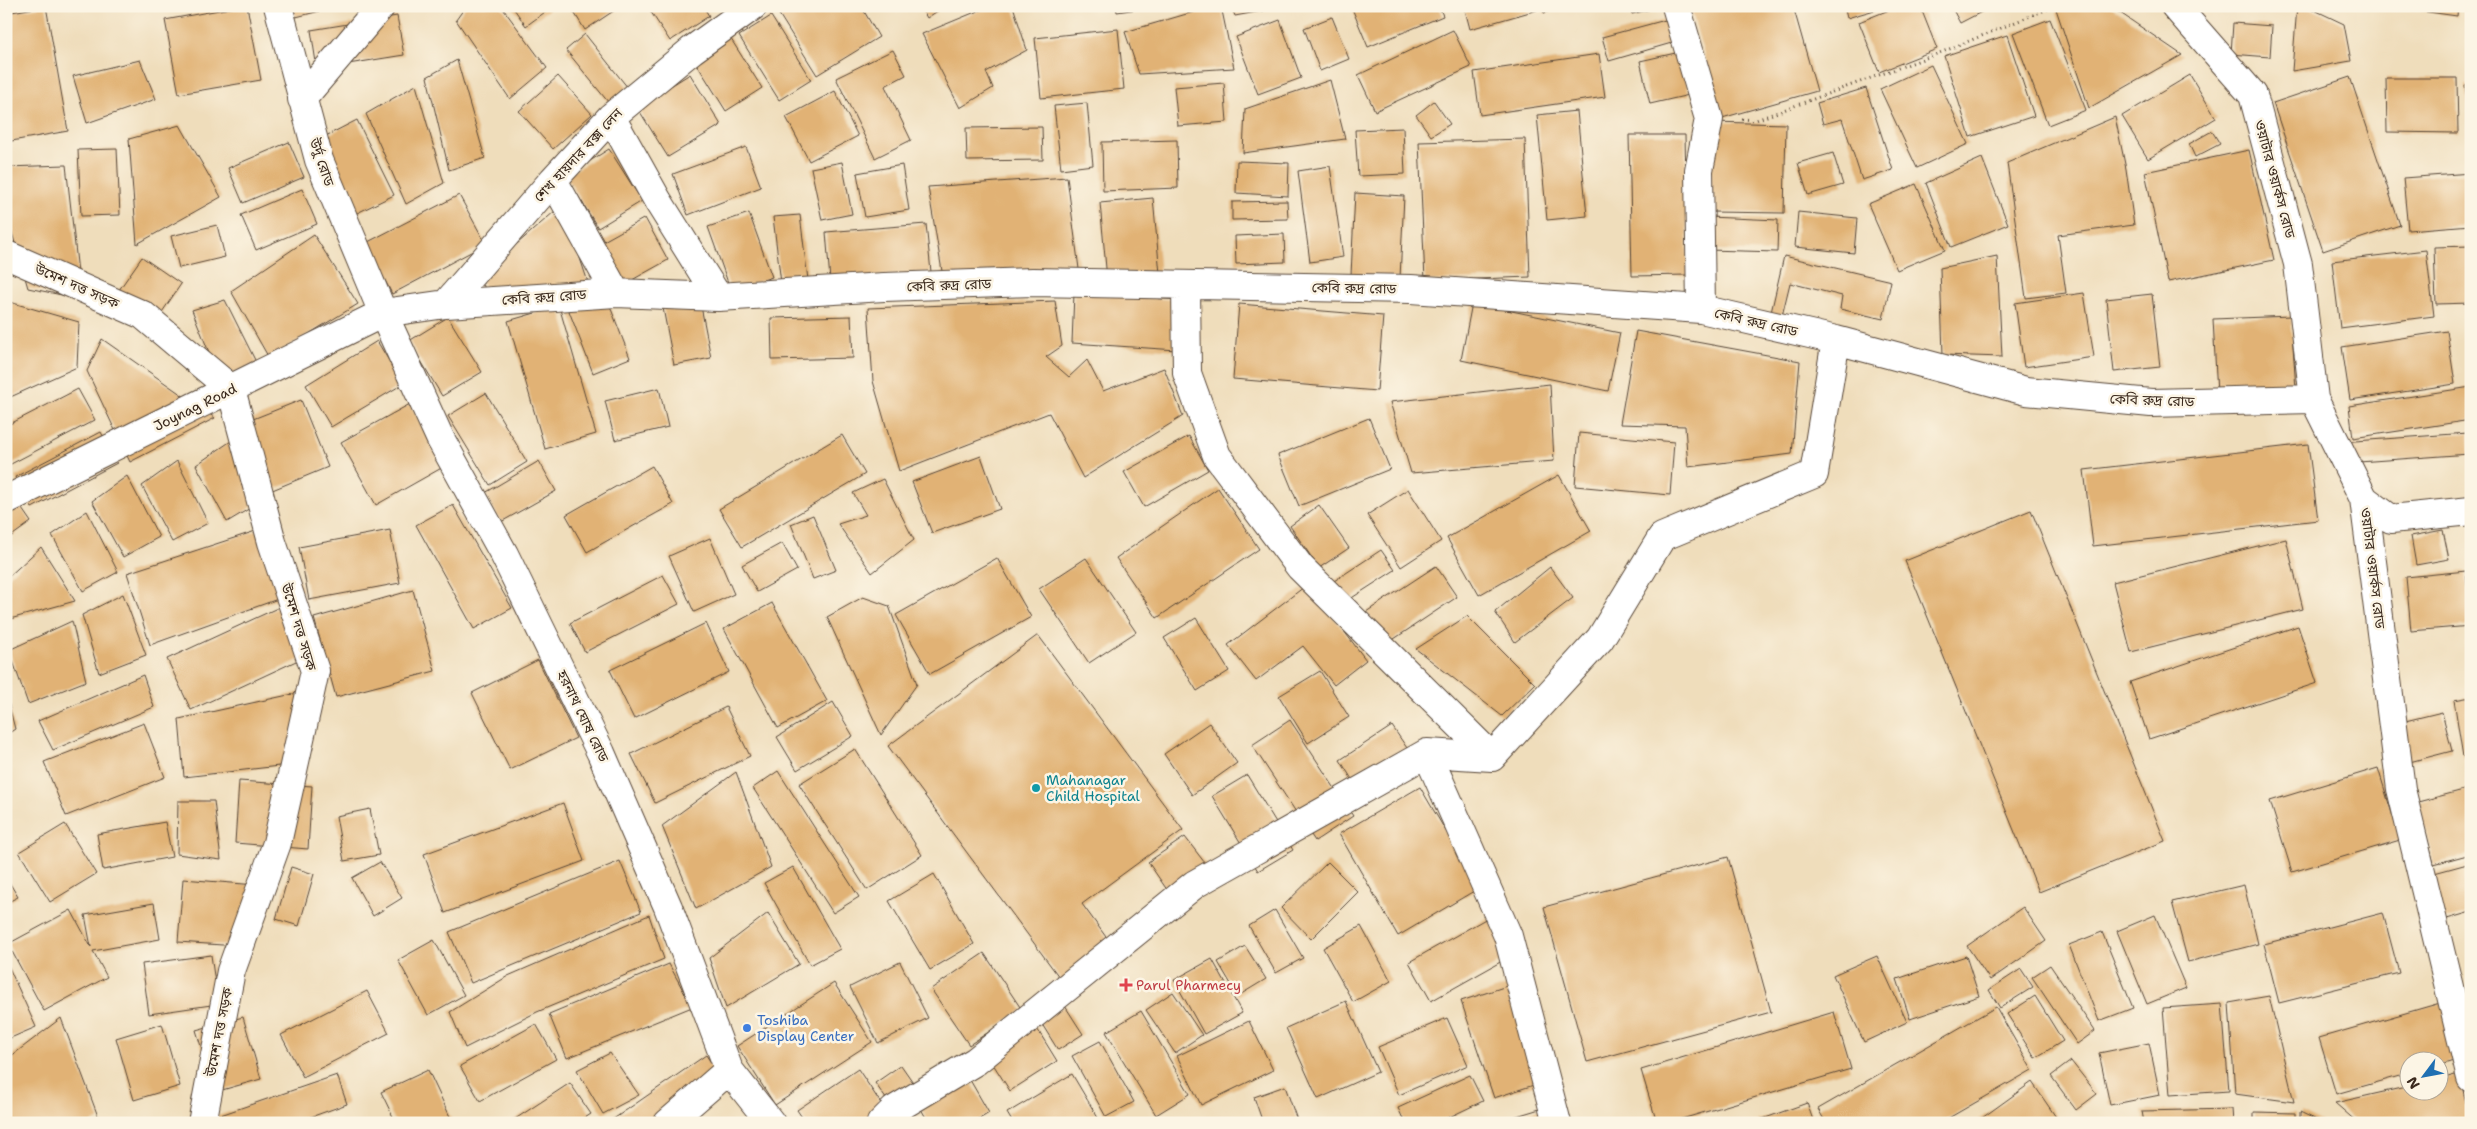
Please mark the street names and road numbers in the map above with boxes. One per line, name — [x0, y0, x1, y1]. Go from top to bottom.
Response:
street label: শেখ হায়দার বক্স লেন — [530, 104, 627, 206]
street label: ওয়াটার ওয়ার্কস রোড — [2251, 118, 2300, 241]
street label: উর্দু রোড — [305, 135, 339, 189]
street label: উমেশ দত্ত সড়ক — [31, 259, 123, 313]
street label: কেবি রুদ্র রোড — [906, 274, 993, 295]
street label: কেবি রুদ্র রোড — [1311, 278, 1398, 298]
street label: কেবি রুদ্র রোড — [501, 285, 588, 309]
street label: কেবি রুদ্র রোড — [1713, 304, 1800, 341]
street label: Joynag Road — [151, 379, 240, 435]
street label: কেবি রুদ্র রোড — [2109, 390, 2196, 411]
street label: ওয়াটার ওয়ার্কস রোড — [2357, 506, 2389, 631]
street label: উমেশ দত্ত সড়ক — [277, 580, 321, 673]
street label: হরনাথ ঘোষ রোড — [553, 666, 613, 766]
street label: উমেশ দত্ত সড়ক — [201, 985, 237, 1079]

